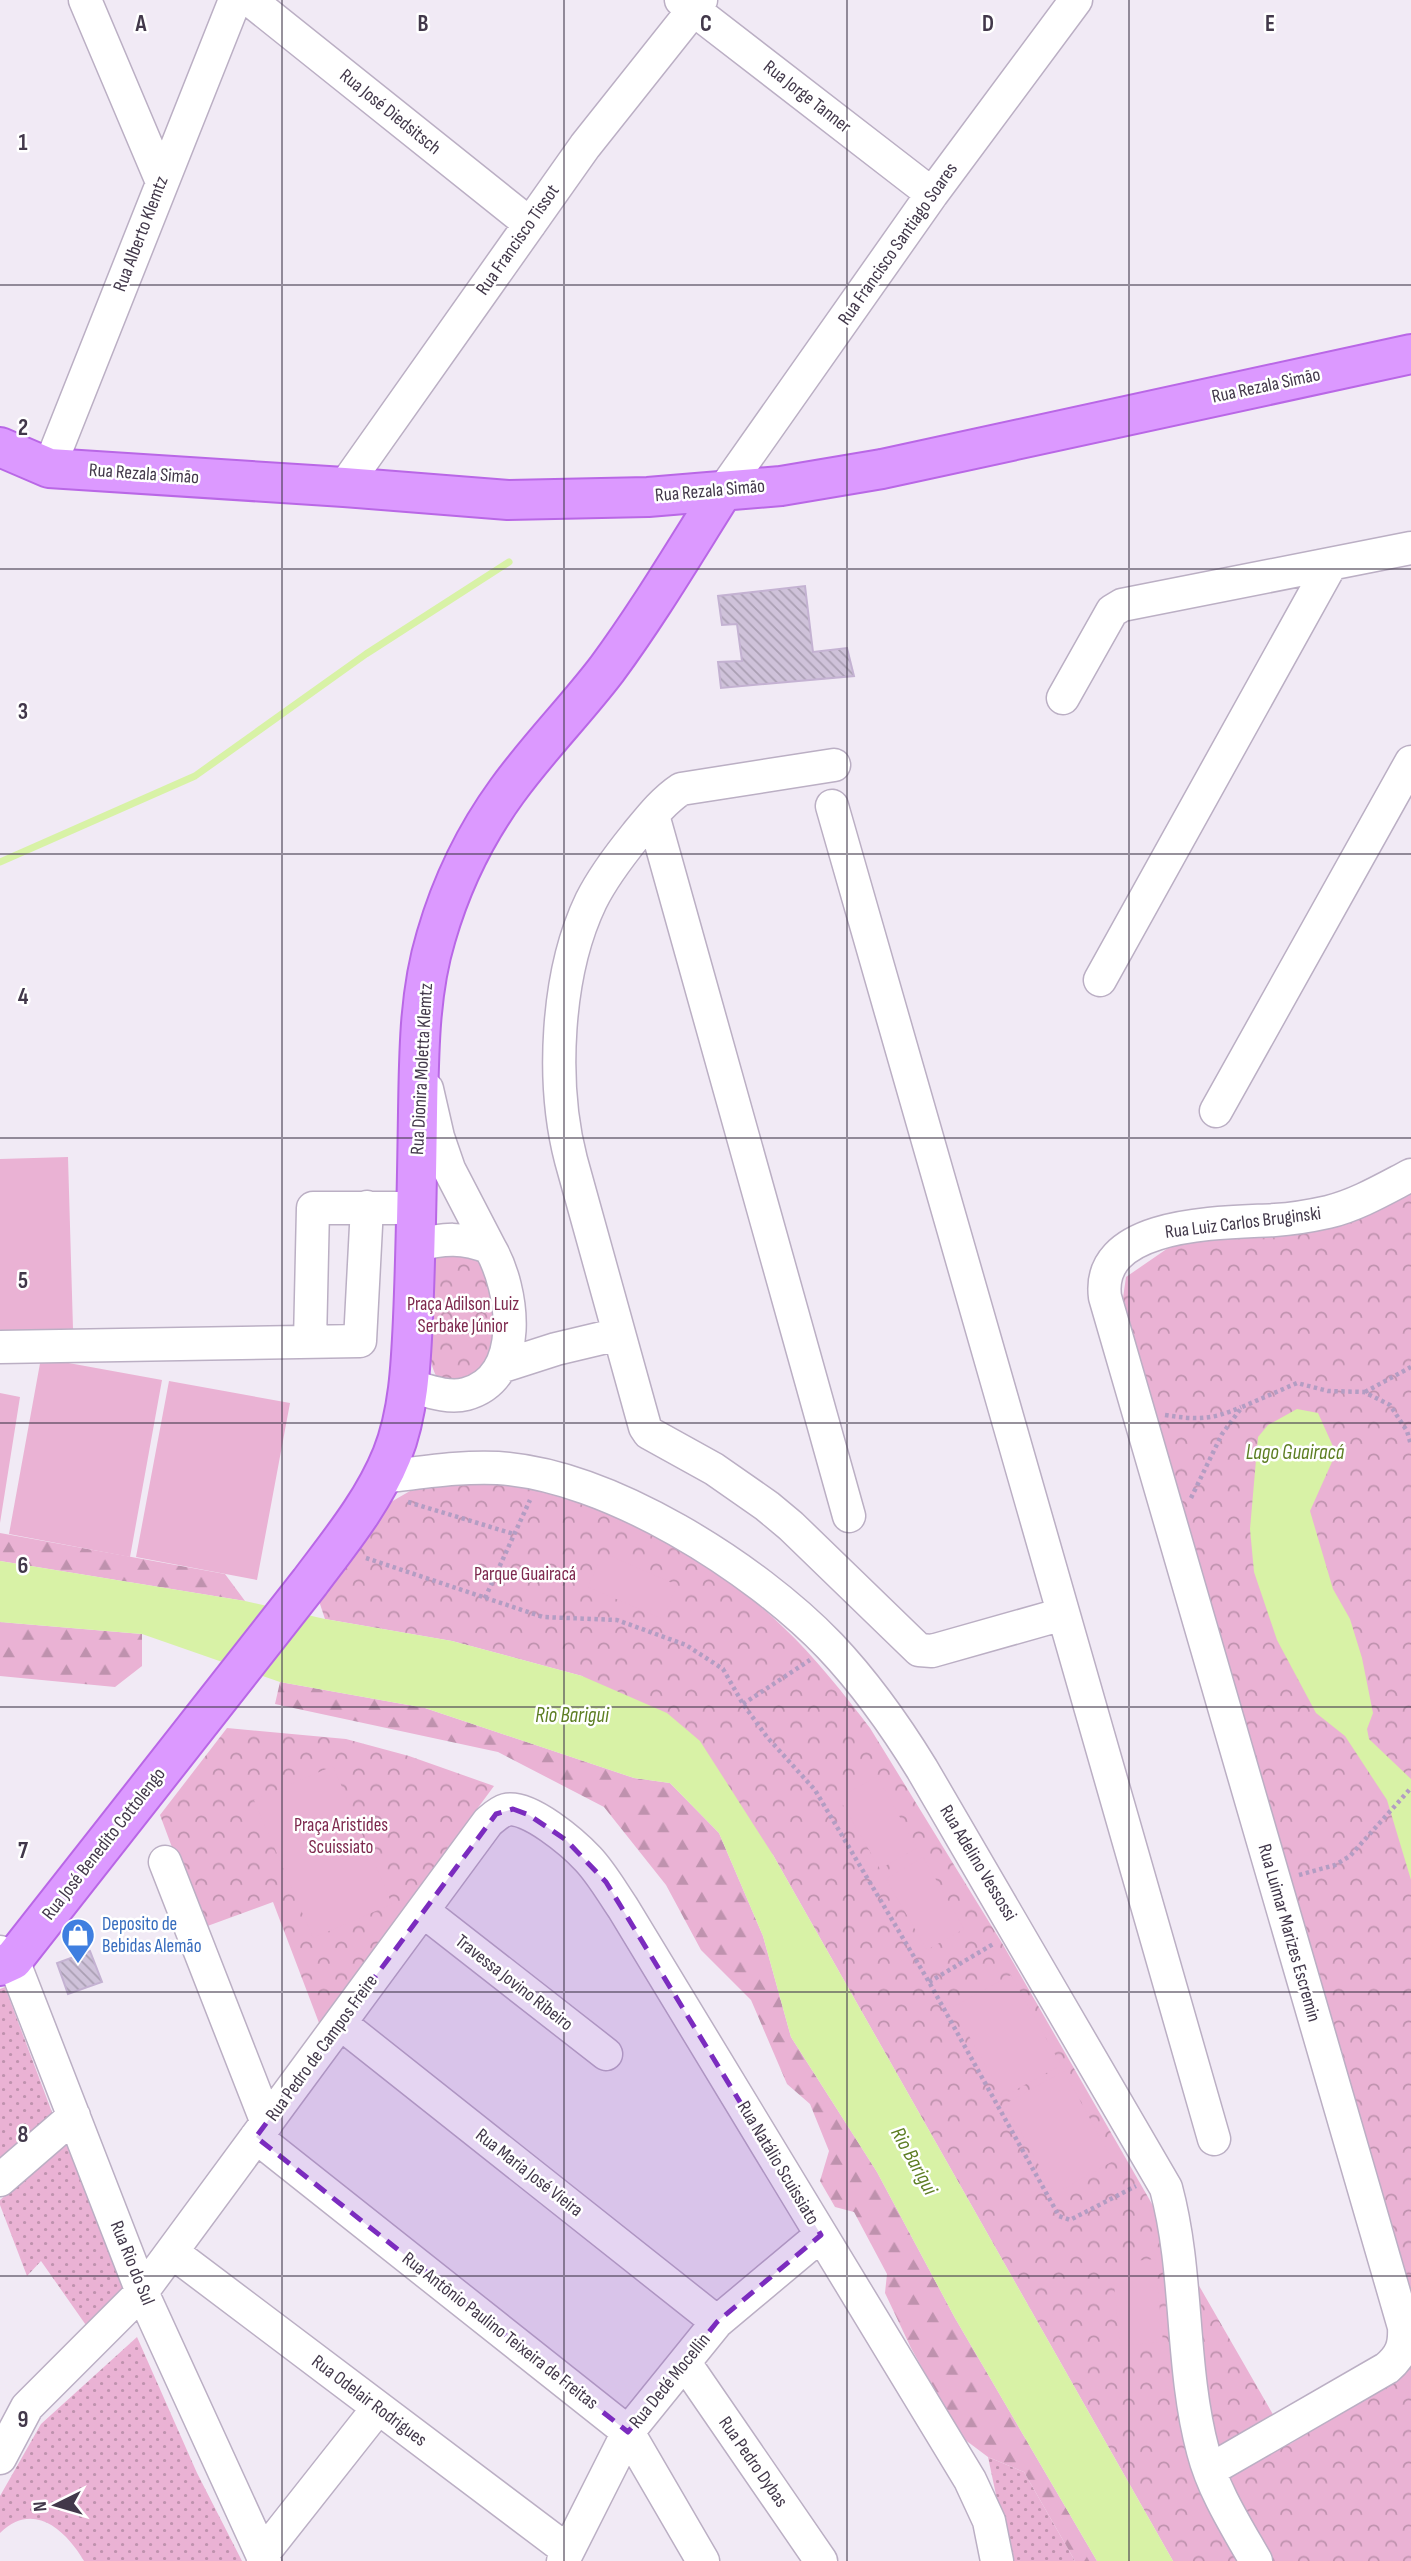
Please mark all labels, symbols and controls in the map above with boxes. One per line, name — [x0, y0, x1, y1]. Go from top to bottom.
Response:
text: A — [135, 10, 148, 38]
text: B — [418, 10, 429, 38]
text: C — [700, 10, 712, 38]
text: D — [982, 10, 994, 38]
text: E — [1265, 10, 1275, 38]
street label: Rua Jorge Tanner — [759, 56, 856, 139]
street label: Rua José Diedsitsch — [335, 64, 445, 160]
text: 1 — [18, 129, 28, 157]
street label: Rua Francisco Santiago Soares — [833, 158, 963, 330]
street label: Rua Alberto Klemtz — [108, 173, 174, 295]
street label: Rua Francisco Tissot — [471, 180, 565, 300]
street label: Rua Rezala Simão — [1210, 363, 1322, 409]
text: 2 — [18, 414, 28, 442]
street label: Rua Rezala Simão — [88, 459, 200, 489]
street label: Rua Rezala Simão — [654, 475, 766, 507]
text: 3 — [18, 698, 28, 726]
street label: Rua Dionira Moletta Klemtz — [406, 982, 438, 1155]
text: 4 — [18, 983, 29, 1011]
street label: Rua Luiz Carlos Bruginski — [1164, 1202, 1322, 1244]
text: 5 — [18, 1267, 28, 1295]
park label: Praça Adilson Luiz Serbake Júnior — [407, 1293, 519, 1338]
water label: Lago Guairacá — [1246, 1440, 1345, 1465]
text: 6 — [18, 1552, 28, 1580]
park label: Parque Guairacá — [474, 1563, 576, 1586]
water label: Rio Barigui — [535, 1703, 610, 1728]
street label: Rua José Benedito Cottolengo — [37, 1763, 171, 1925]
street label: Rua Adelino Vessossi — [934, 1801, 1022, 1925]
park label: Praça Aristides Scuissiato — [294, 1814, 388, 1859]
text: 7 — [18, 1837, 28, 1865]
street label: Rua Luimar Marizes Escremin — [1253, 1841, 1325, 2025]
place label: Deposito de Bebidas Alemão — [102, 1913, 202, 1958]
shop icon: Deposito de Bebidas Alemão — [59, 1916, 97, 1965]
street label: Travessa Jovino Ribeiro — [451, 1930, 577, 2036]
street label: Rua Pedro de Campos Freire — [261, 1970, 383, 2126]
street label: Rua Natálio Scuissiato — [732, 2097, 824, 2229]
text: 8 — [18, 2121, 29, 2149]
water label: Rio Barigui — [885, 2123, 943, 2200]
street label: Rua Maria José Vieira — [471, 2124, 587, 2222]
street label: Rua Rio do Sul — [105, 2218, 159, 2308]
street label: Rua Antônio Paulino Teixeira de Freitas — [397, 2247, 603, 2415]
street label: Rua Dedé Mocellin — [625, 2329, 715, 2433]
street label: Rua Odelair Rodrigues — [307, 2350, 431, 2452]
text: 9 — [18, 2406, 28, 2434]
street label: Rua Pedro Dybas — [713, 2412, 793, 2512]
north arrow — [21, 2470, 91, 2540]
text: N — [29, 2500, 52, 2512]

